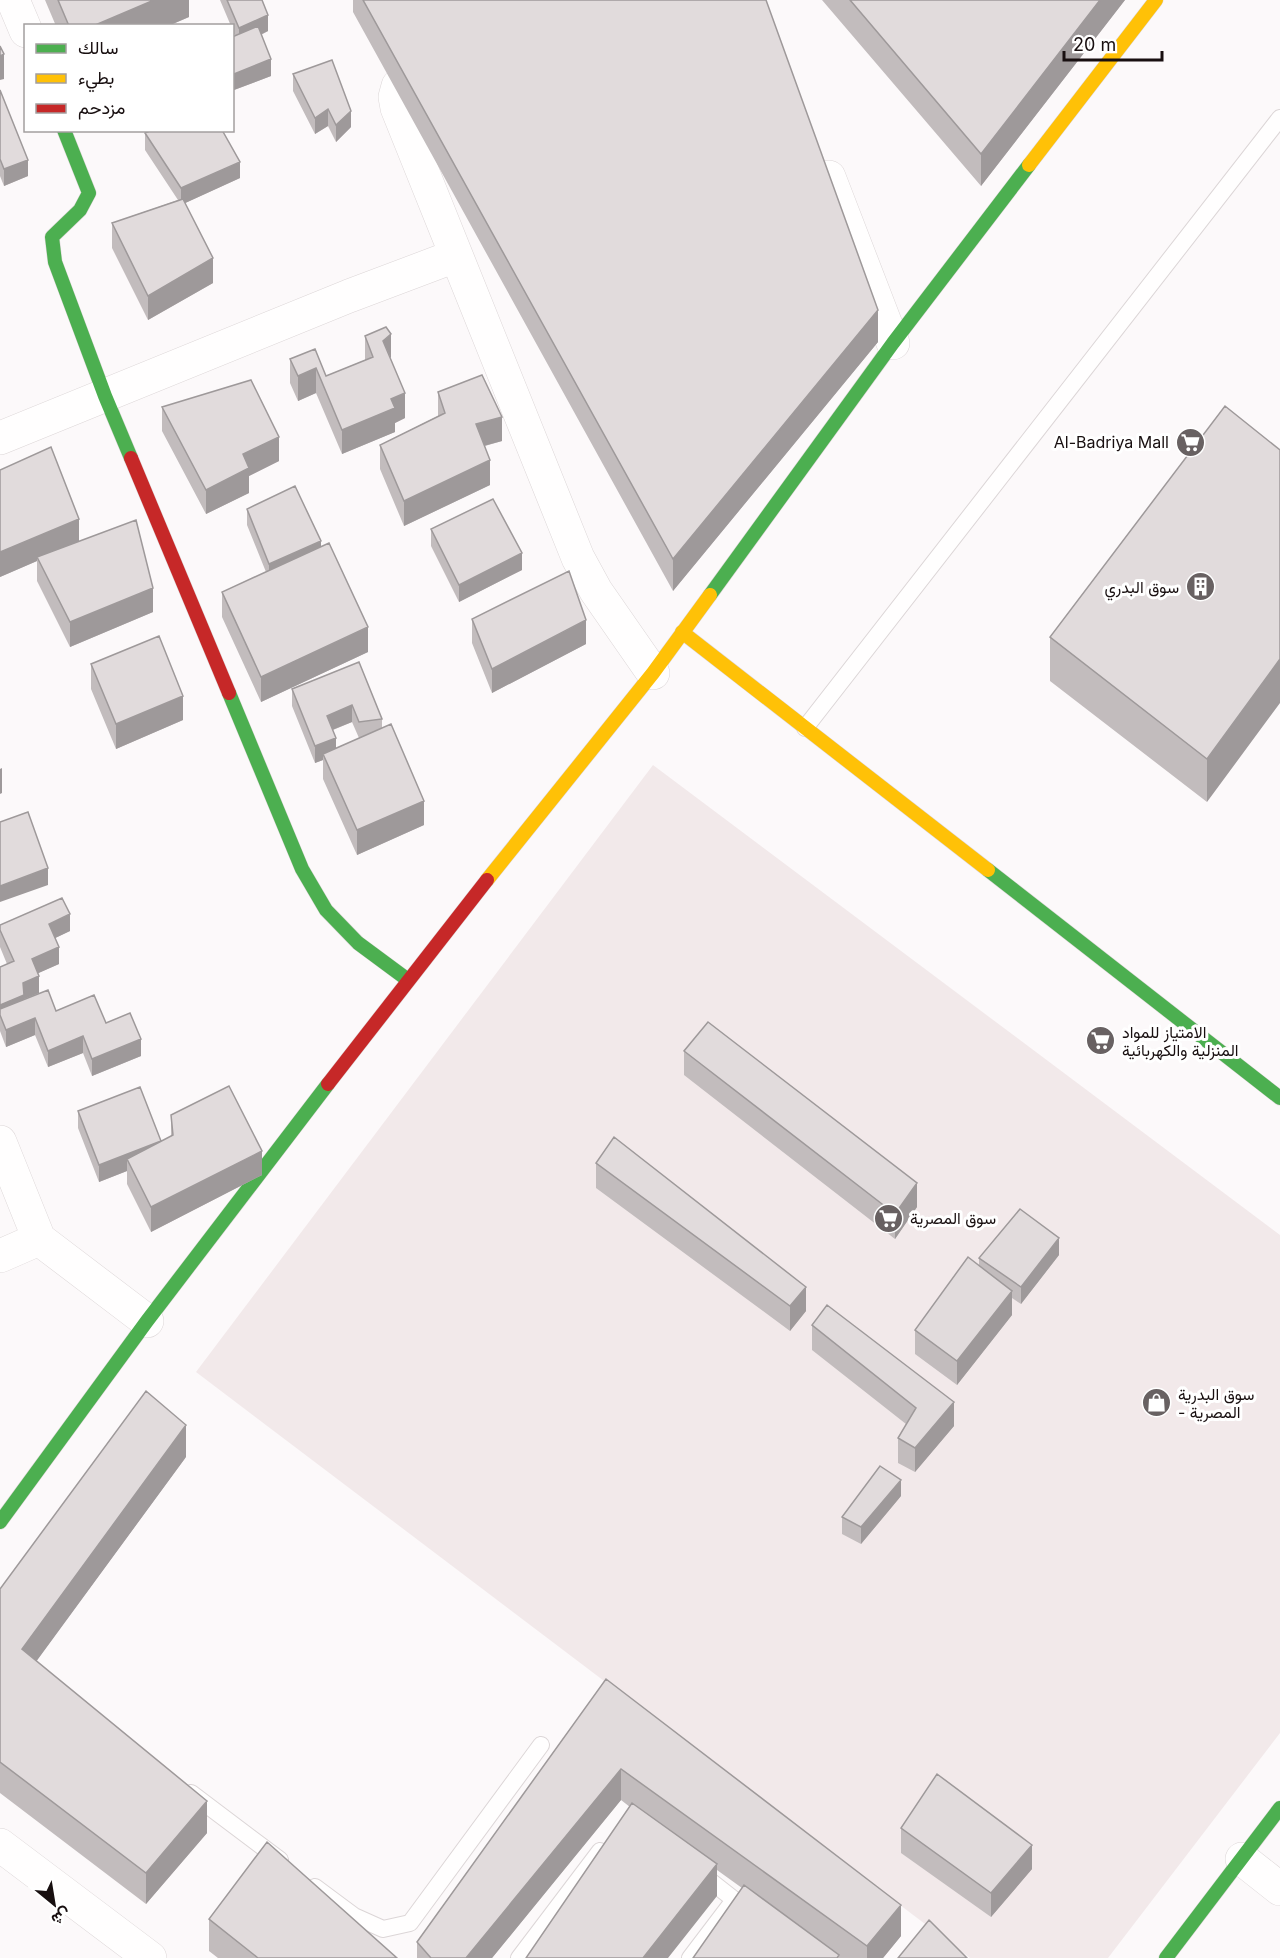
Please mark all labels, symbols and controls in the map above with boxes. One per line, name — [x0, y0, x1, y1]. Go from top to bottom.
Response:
legend — [24, 24, 234, 132]
scale bar — [1064, 24, 1162, 62]
text: 20 m — [1073, 34, 1116, 55]
text: سالك — [78, 37, 118, 58]
text: بطيء — [78, 67, 114, 93]
text: مزدحم — [78, 97, 125, 120]
supermarket icon: Al-Badriya Mall — [1174, 426, 1206, 458]
place label: Al-Badriya Mall — [1054, 432, 1169, 452]
building icon: سوق البدري — [1184, 571, 1216, 603]
place label: سوق البدري — [1105, 577, 1179, 601]
place label: الامتياز للمواد المنزلية والكهربائية — [1122, 1022, 1238, 1061]
supermarket icon: الامتياز للمواد المنزلية والكهربائية — [1085, 1025, 1117, 1057]
supermarket icon: سوق المصرية — [873, 1202, 905, 1234]
place label: سوق المصرية — [910, 1208, 996, 1229]
place label: سوق البدرية - المصرية — [1178, 1384, 1254, 1423]
shop icon: سوق البدرية - المصرية — [1141, 1387, 1173, 1419]
north arrow — [24, 1874, 84, 1934]
text: ش — [48, 1904, 75, 1930]

